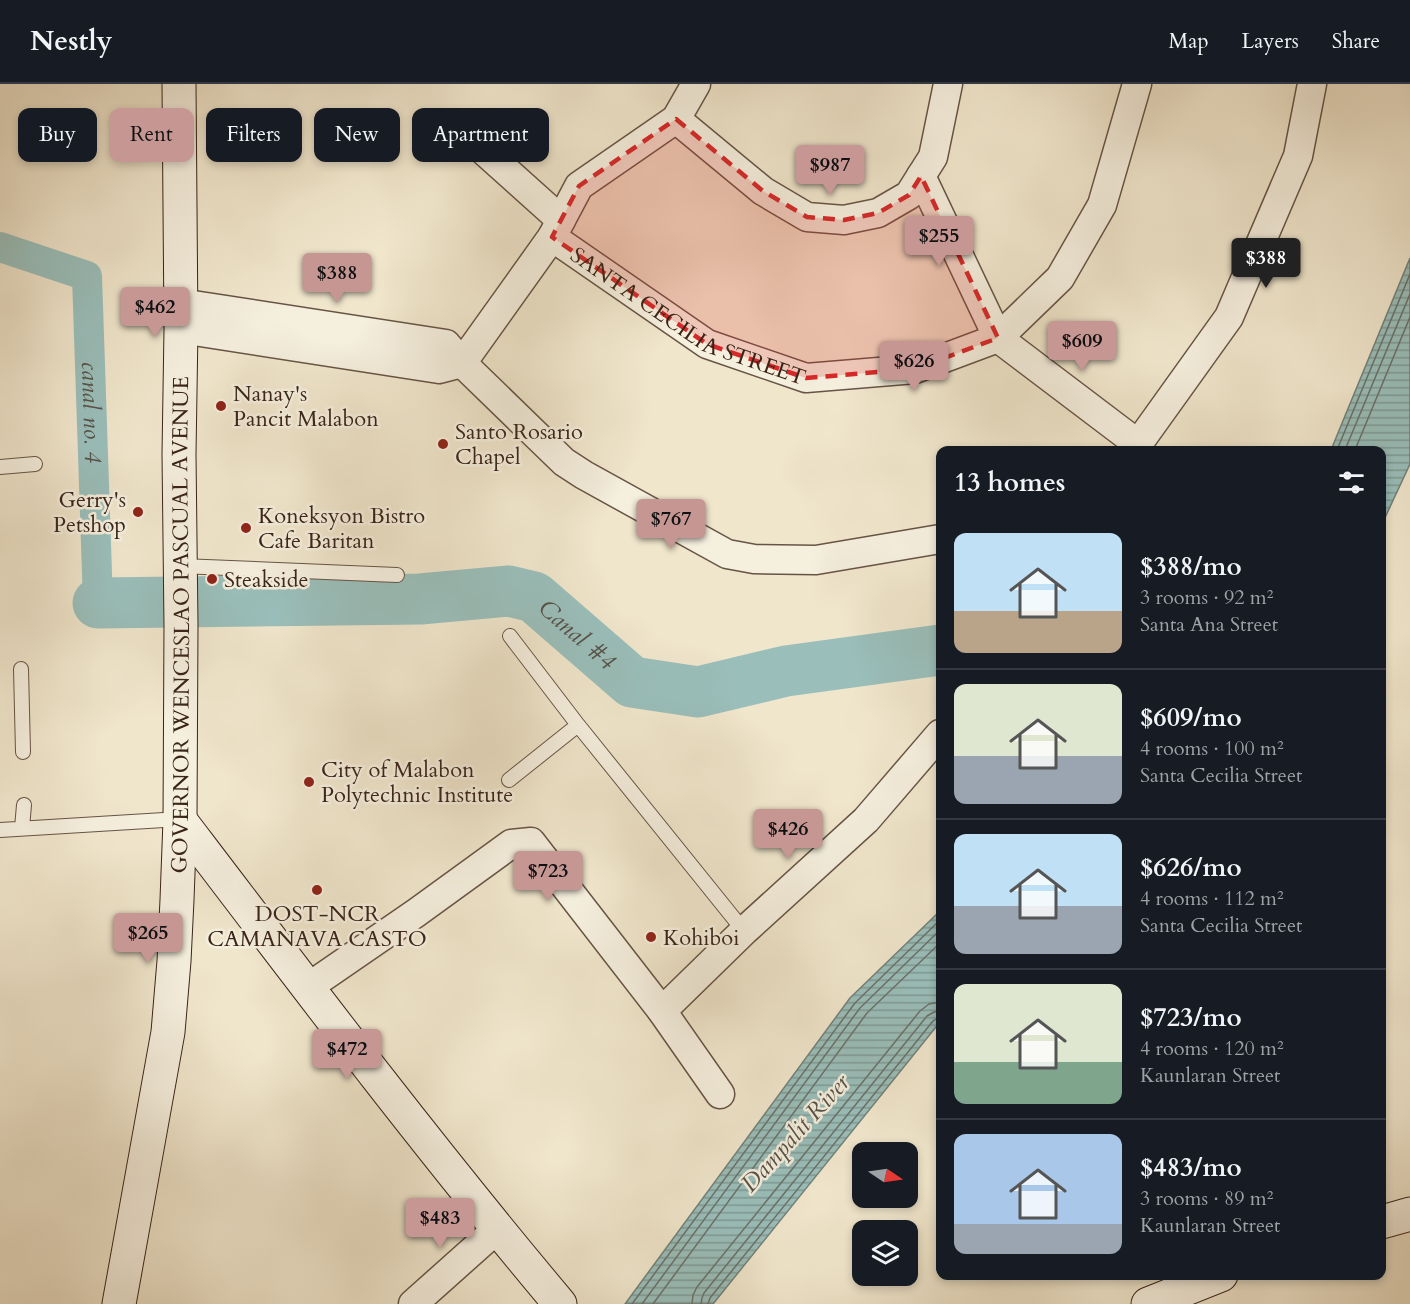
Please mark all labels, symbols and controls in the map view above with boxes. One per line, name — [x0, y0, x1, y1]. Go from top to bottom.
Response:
text: Nestly — [30, 22, 113, 60]
text: Map — [1169, 27, 1209, 56]
text: Layers — [1242, 27, 1299, 56]
text: Share — [1332, 27, 1380, 56]
chip: Buy — [18, 108, 97, 162]
chip: Rent — [109, 108, 194, 162]
chip: Filters — [206, 108, 302, 162]
chip: New — [314, 108, 400, 162]
chip: Apartment — [412, 108, 549, 162]
pin: $987 — [794, 145, 866, 196]
text: $987 — [810, 151, 850, 178]
pin: $255 — [903, 216, 975, 267]
text: $255 — [919, 222, 959, 249]
pin: $388 — [1230, 238, 1302, 289]
street label: SANTA CECILIA STREET — [564, 240, 810, 393]
text: $388 — [1246, 244, 1286, 271]
pin: $388 — [301, 253, 373, 304]
text: $388 — [317, 259, 357, 286]
pin: $462 — [119, 287, 191, 338]
text: $462 — [135, 293, 175, 320]
pin: $609 — [1046, 321, 1118, 372]
text: $609 — [1062, 327, 1102, 354]
pin: $626 — [878, 341, 950, 392]
text: $626 — [894, 347, 934, 374]
water label: canal no. 4 — [73, 361, 109, 464]
street label: GOVERNOR WENCESLAO PASCUAL AVENUE — [164, 376, 197, 874]
place label: Nanay's Pancit Malabon — [233, 379, 379, 434]
marker: Nanay's Pancit Malabon — [214, 399, 228, 413]
place label: Santo Rosario Chapel — [455, 417, 583, 472]
marker: Santo Rosario Chapel — [436, 437, 450, 451]
text: 13 homes — [954, 465, 1065, 500]
icon: filters — [1335, 466, 1368, 499]
place label: Gerry's Petshop — [53, 485, 126, 540]
pin: $767 — [635, 499, 707, 550]
place label: Koneksyon Bistro Cafe Baritan — [258, 501, 425, 556]
marker: Gerry's Petshop — [131, 505, 145, 519]
text: $767 — [651, 505, 691, 532]
marker: Koneksyon Bistro Cafe Baritan — [239, 521, 253, 535]
text: $388/mo — [1140, 549, 1242, 584]
icon: home — [1002, 557, 1074, 629]
place label: Steakside — [224, 565, 309, 595]
marker: Steakside — [205, 572, 219, 586]
text: 3 rooms · 92 m² — [1140, 584, 1273, 611]
water label: Canal #4 — [531, 592, 623, 678]
text: Santa Ana Street — [1140, 611, 1278, 638]
text: $609/mo — [1140, 700, 1242, 735]
icon: home — [1002, 708, 1074, 780]
text: 4 rooms · 100 m² — [1140, 735, 1284, 762]
place label: City of Malabon Polytechnic Institute — [321, 755, 513, 810]
text: Santa Cecilia Street — [1140, 762, 1302, 789]
marker: City of Malabon Polytechnic Institute — [302, 775, 316, 789]
pin: $426 — [752, 809, 824, 860]
text: $426 — [768, 815, 808, 842]
text: $626/mo — [1140, 850, 1242, 885]
pin: $723 — [512, 851, 584, 902]
text: $723 — [528, 857, 568, 884]
icon: home — [1002, 858, 1074, 930]
marker: DOST-NCR CAMANAVA CASTO — [310, 883, 324, 897]
text: 4 rooms · 112 m² — [1140, 885, 1284, 912]
place label: DOST-NCR CAMANAVA CASTO — [207, 899, 427, 954]
text: Santa Cecilia Street — [1140, 912, 1302, 939]
pin: $265 — [112, 913, 184, 964]
text: $265 — [128, 919, 168, 946]
place label: Kohiboi — [663, 923, 739, 953]
marker: Kohiboi — [644, 930, 658, 944]
text: $723/mo — [1140, 1000, 1242, 1035]
icon: home — [1002, 1008, 1074, 1080]
pin: $472 — [311, 1029, 383, 1080]
text: $472 — [327, 1035, 367, 1062]
text: 4 rooms · 120 m² — [1140, 1035, 1284, 1062]
text: Kaunlaran Street — [1140, 1062, 1280, 1089]
water label: Dampalit River — [733, 1066, 858, 1200]
north arrow — [852, 1142, 918, 1208]
map controls — [852, 1142, 918, 1286]
text: $483/mo — [1140, 1150, 1242, 1185]
icon: home — [1002, 1158, 1074, 1230]
text: 3 rooms · 89 m² — [1140, 1185, 1273, 1212]
pin: $483 — [404, 1198, 476, 1249]
text: $483 — [420, 1204, 460, 1231]
text: Kaunlaran Street — [1140, 1212, 1280, 1239]
button: layers — [852, 1220, 918, 1286]

